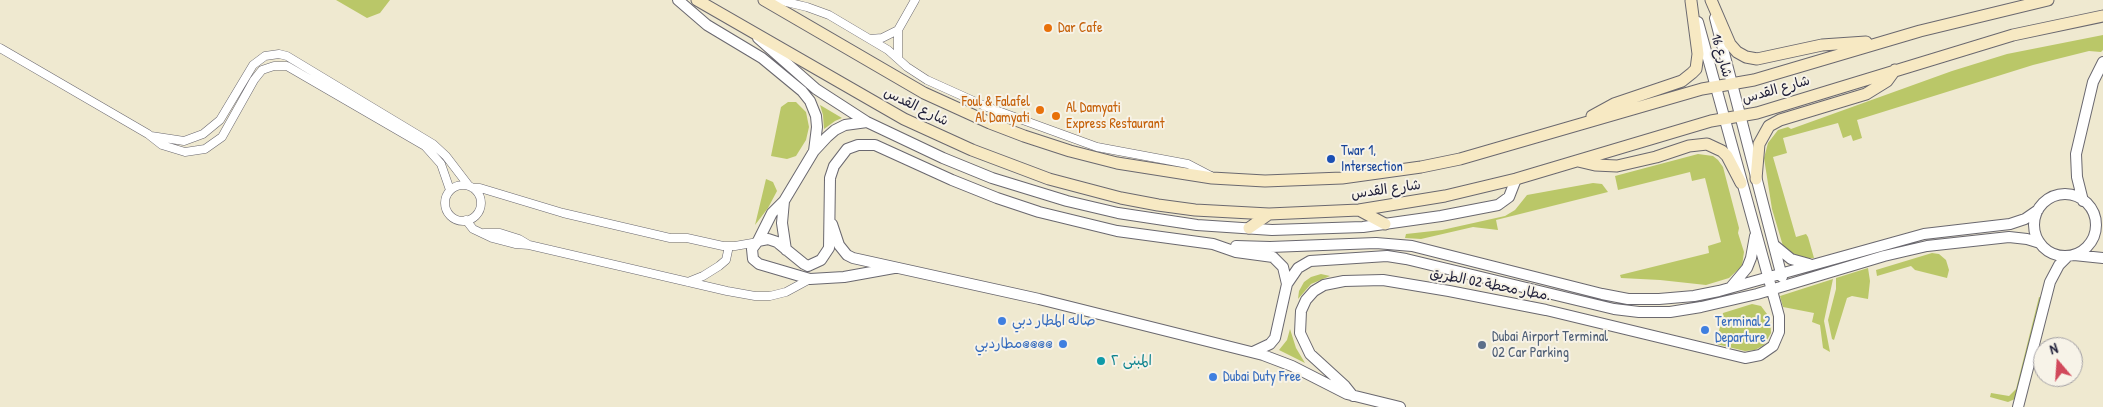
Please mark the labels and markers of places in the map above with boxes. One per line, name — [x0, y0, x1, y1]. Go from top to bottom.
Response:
place label: Dar Cafe — [1058, 20, 1103, 36]
marker: Dar Cafe — [1042, 22, 1054, 34]
place label: Foul & Falafel Al Damyati — [962, 94, 1030, 126]
place label: Al Damyati Express Restaurant — [1066, 100, 1165, 132]
marker: Foul & Falafel Al Damyati — [1034, 104, 1046, 116]
marker: Al Damyati Express Restaurant — [1050, 110, 1062, 122]
place label: Twar 1, Intersection — [1341, 143, 1403, 176]
marker: Twar 1, Intersection — [1325, 153, 1337, 165]
place label: صاله المطار دبي — [1012, 313, 1096, 329]
place label: Terminal 2 Departure — [1715, 314, 1770, 347]
marker: صاله المطار دبي — [996, 315, 1008, 327]
marker: Terminal 2 Departure — [1699, 324, 1711, 336]
place label: Dubai Airport Terminal 02 Car Parking — [1492, 329, 1608, 362]
place label: مطاردبي@@@@ — [975, 336, 1053, 352]
marker: مطاردبي@@@@ — [1057, 338, 1069, 350]
marker: Dubai Airport Terminal 02 Car Parking — [1476, 339, 1488, 351]
place label: المبنى ٢ — [1111, 353, 1152, 369]
marker: المبنى ٢ — [1095, 355, 1107, 367]
place label: Dubai Duty Free — [1223, 369, 1301, 385]
marker: Dubai Duty Free — [1207, 371, 1219, 383]

